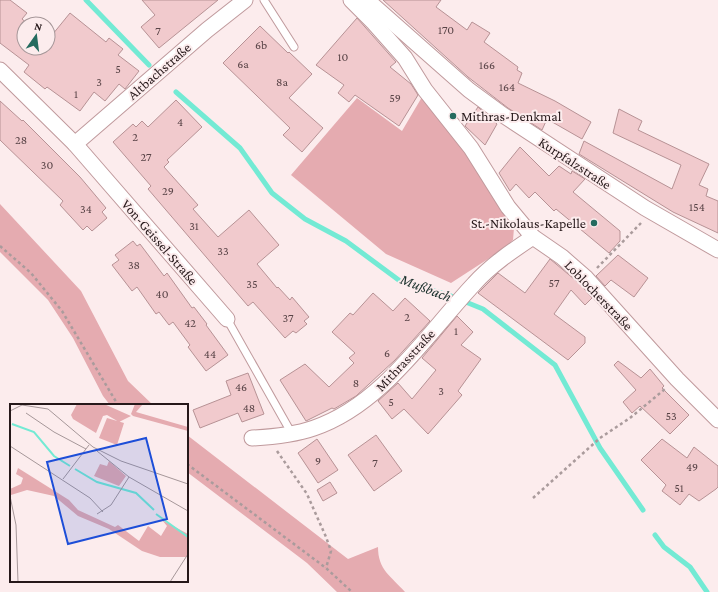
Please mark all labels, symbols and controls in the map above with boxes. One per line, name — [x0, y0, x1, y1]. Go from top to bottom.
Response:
north arrow — [16, 16, 56, 56]
text: N — [33, 20, 44, 33]
house number: 170 — [438, 23, 454, 37]
house number: 7 — [155, 24, 161, 38]
house number: 6b — [255, 38, 267, 52]
street label: Altbachstraße — [124, 39, 194, 103]
house number: 10 — [338, 50, 349, 64]
house number: 6a — [237, 57, 249, 71]
house number: 166 — [479, 58, 495, 72]
house number: 5 — [115, 62, 121, 76]
house number: 3 — [96, 75, 102, 89]
house number: 8a — [276, 75, 288, 89]
house number: 164 — [499, 80, 515, 94]
house number: 1 — [74, 87, 78, 101]
house number: 59 — [389, 91, 401, 105]
place label: Mithras-Denkmal — [461, 108, 562, 124]
marker: Mithras-Denkmal — [448, 111, 458, 121]
house number: 4 — [177, 115, 183, 129]
house number: 2 — [132, 130, 138, 144]
house number: 28 — [15, 133, 27, 147]
street label: Kurpfalzstraße — [536, 134, 614, 192]
house number: 27 — [140, 150, 152, 164]
house number: 30 — [41, 158, 53, 172]
house number: 29 — [162, 184, 174, 198]
street label: Von-Geissel-Straße — [119, 196, 201, 288]
house number: 154 — [689, 200, 705, 214]
house number: 34 — [80, 202, 92, 216]
place label: St.-Nikolaus-Kapelle — [471, 215, 586, 231]
marker: St.-Nikolaus-Kapelle — [589, 218, 599, 228]
house number: 31 — [189, 219, 199, 233]
house number: 33 — [217, 244, 229, 258]
street label: Loblocherstraße — [562, 257, 636, 333]
house number: 38 — [128, 258, 140, 272]
water label: Mußbach — [397, 271, 454, 306]
house number: 57 — [549, 276, 560, 290]
house number: 35 — [246, 277, 258, 291]
house number: 40 — [156, 287, 169, 301]
house number: 2 — [404, 310, 410, 324]
house number: 37 — [282, 311, 294, 325]
house number: 42 — [184, 316, 196, 330]
house number: 1 — [454, 324, 458, 338]
street label: Mithrasstraße — [372, 326, 438, 394]
house number: 6 — [384, 346, 390, 360]
house number: 44 — [204, 347, 216, 361]
house number: 8 — [353, 376, 359, 390]
house number: 46 — [235, 380, 247, 394]
house number: 3 — [438, 384, 444, 398]
house number: 5 — [388, 395, 394, 409]
house number: 48 — [243, 401, 255, 415]
inset map — [10, 404, 188, 582]
house number: 53 — [665, 409, 677, 423]
house number: 9 — [315, 454, 321, 468]
house number: 7 — [372, 456, 378, 470]
house number: 49 — [686, 460, 698, 474]
house number: 51 — [674, 481, 684, 495]

